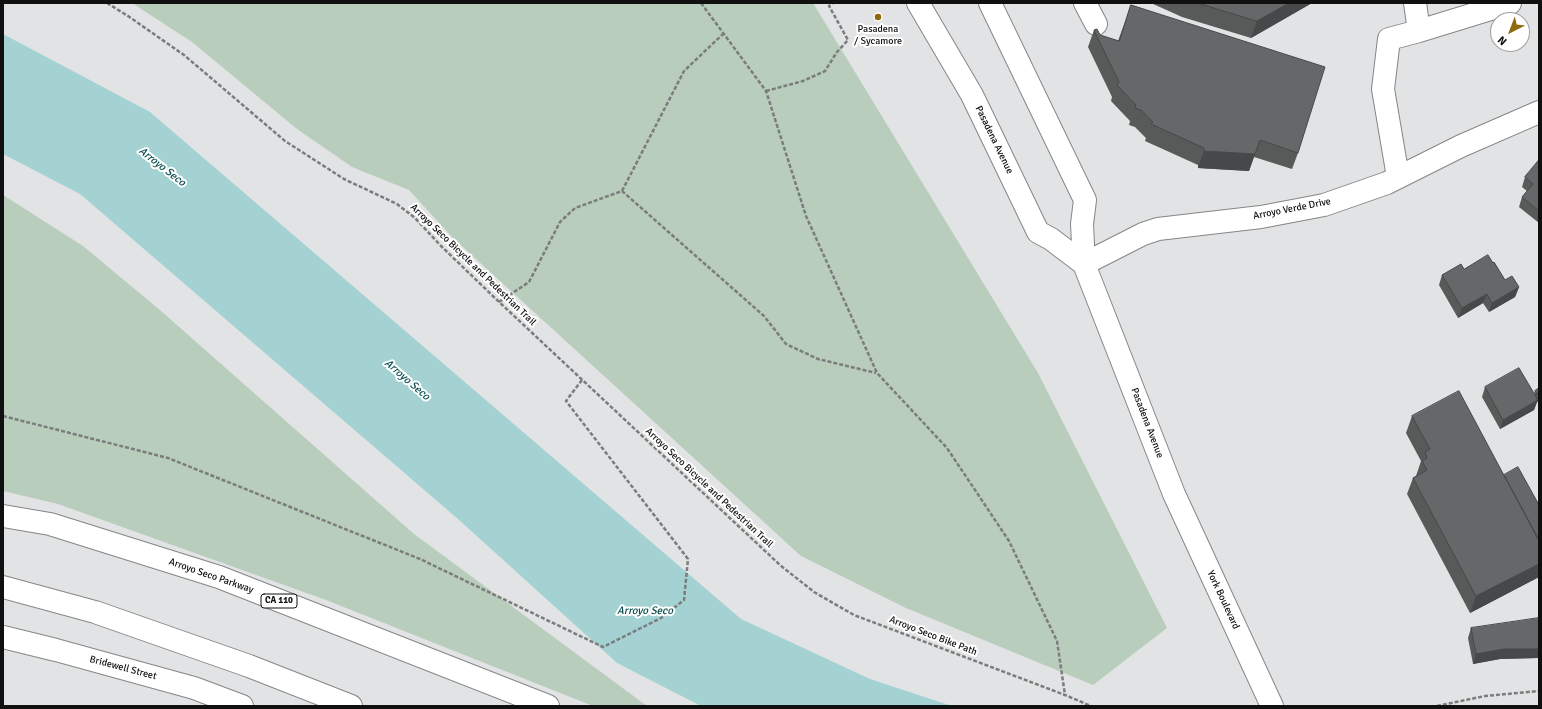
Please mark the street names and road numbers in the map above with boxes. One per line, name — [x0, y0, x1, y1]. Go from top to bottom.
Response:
street label: Pasadena Avenue — [972, 104, 1016, 176]
street label: Arroyo Verde Drive — [1252, 196, 1332, 222]
street label: Arroyo Seco Bicycle and Pedestrian Trail — [408, 202, 538, 328]
street label: Pasadena Avenue — [1128, 386, 1166, 460]
street label: Arroyo Seco Bicycle and Pedestrian Trail — [643, 426, 775, 550]
street label: Arroyo Seco Parkway — [167, 556, 255, 596]
street label: York Boulevard — [1204, 569, 1242, 631]
road number: CA 110 — [261, 594, 297, 608]
street label: Arroyo Seco Bike Path — [887, 614, 979, 658]
street label: Bridewell Street — [88, 653, 158, 683]

